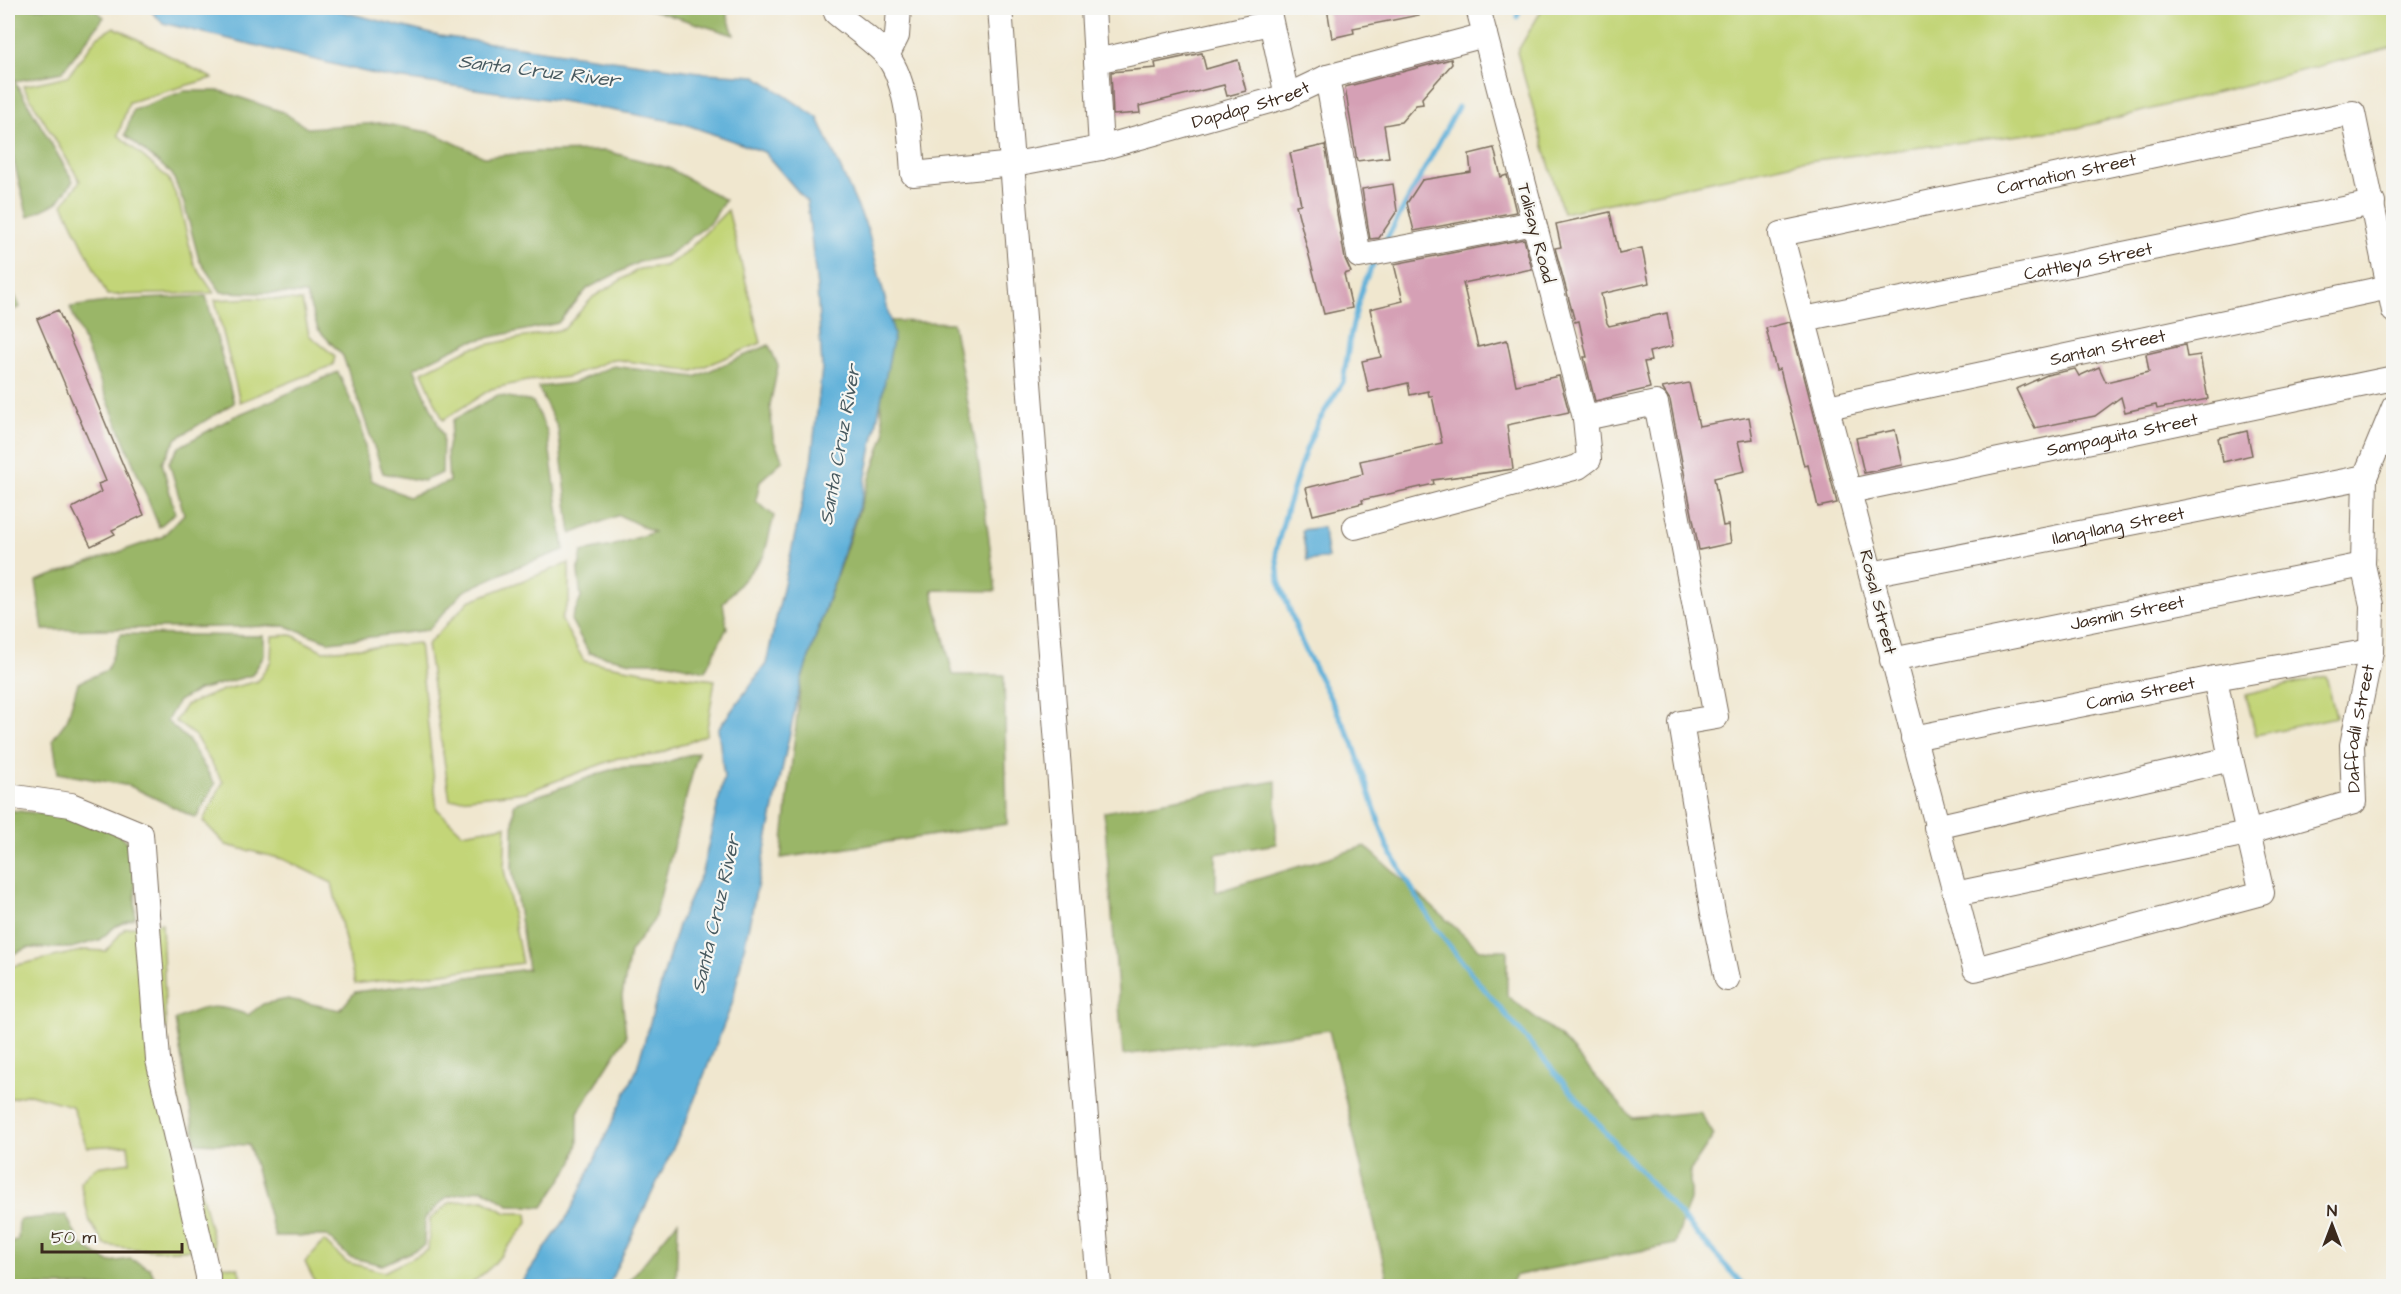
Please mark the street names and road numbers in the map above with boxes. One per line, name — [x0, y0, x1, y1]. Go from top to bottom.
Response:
street label: Dapdap Street — [1189, 74, 1314, 135]
street label: Carnation Street — [1994, 147, 2139, 201]
street label: Talisay Road — [1510, 180, 1561, 286]
street label: Cattleya Street — [2022, 236, 2156, 286]
street label: Santan Street — [2047, 322, 2169, 372]
street label: Sampaguita Street — [2044, 406, 2201, 462]
street label: Ilang-Ilang Street — [2050, 500, 2187, 551]
street label: Rosal Street — [1853, 547, 1903, 657]
street label: Jasmin Street — [2068, 589, 2187, 636]
street label: Daffodil Street — [2339, 661, 2381, 793]
street label: Camia Street — [2084, 670, 2198, 716]

